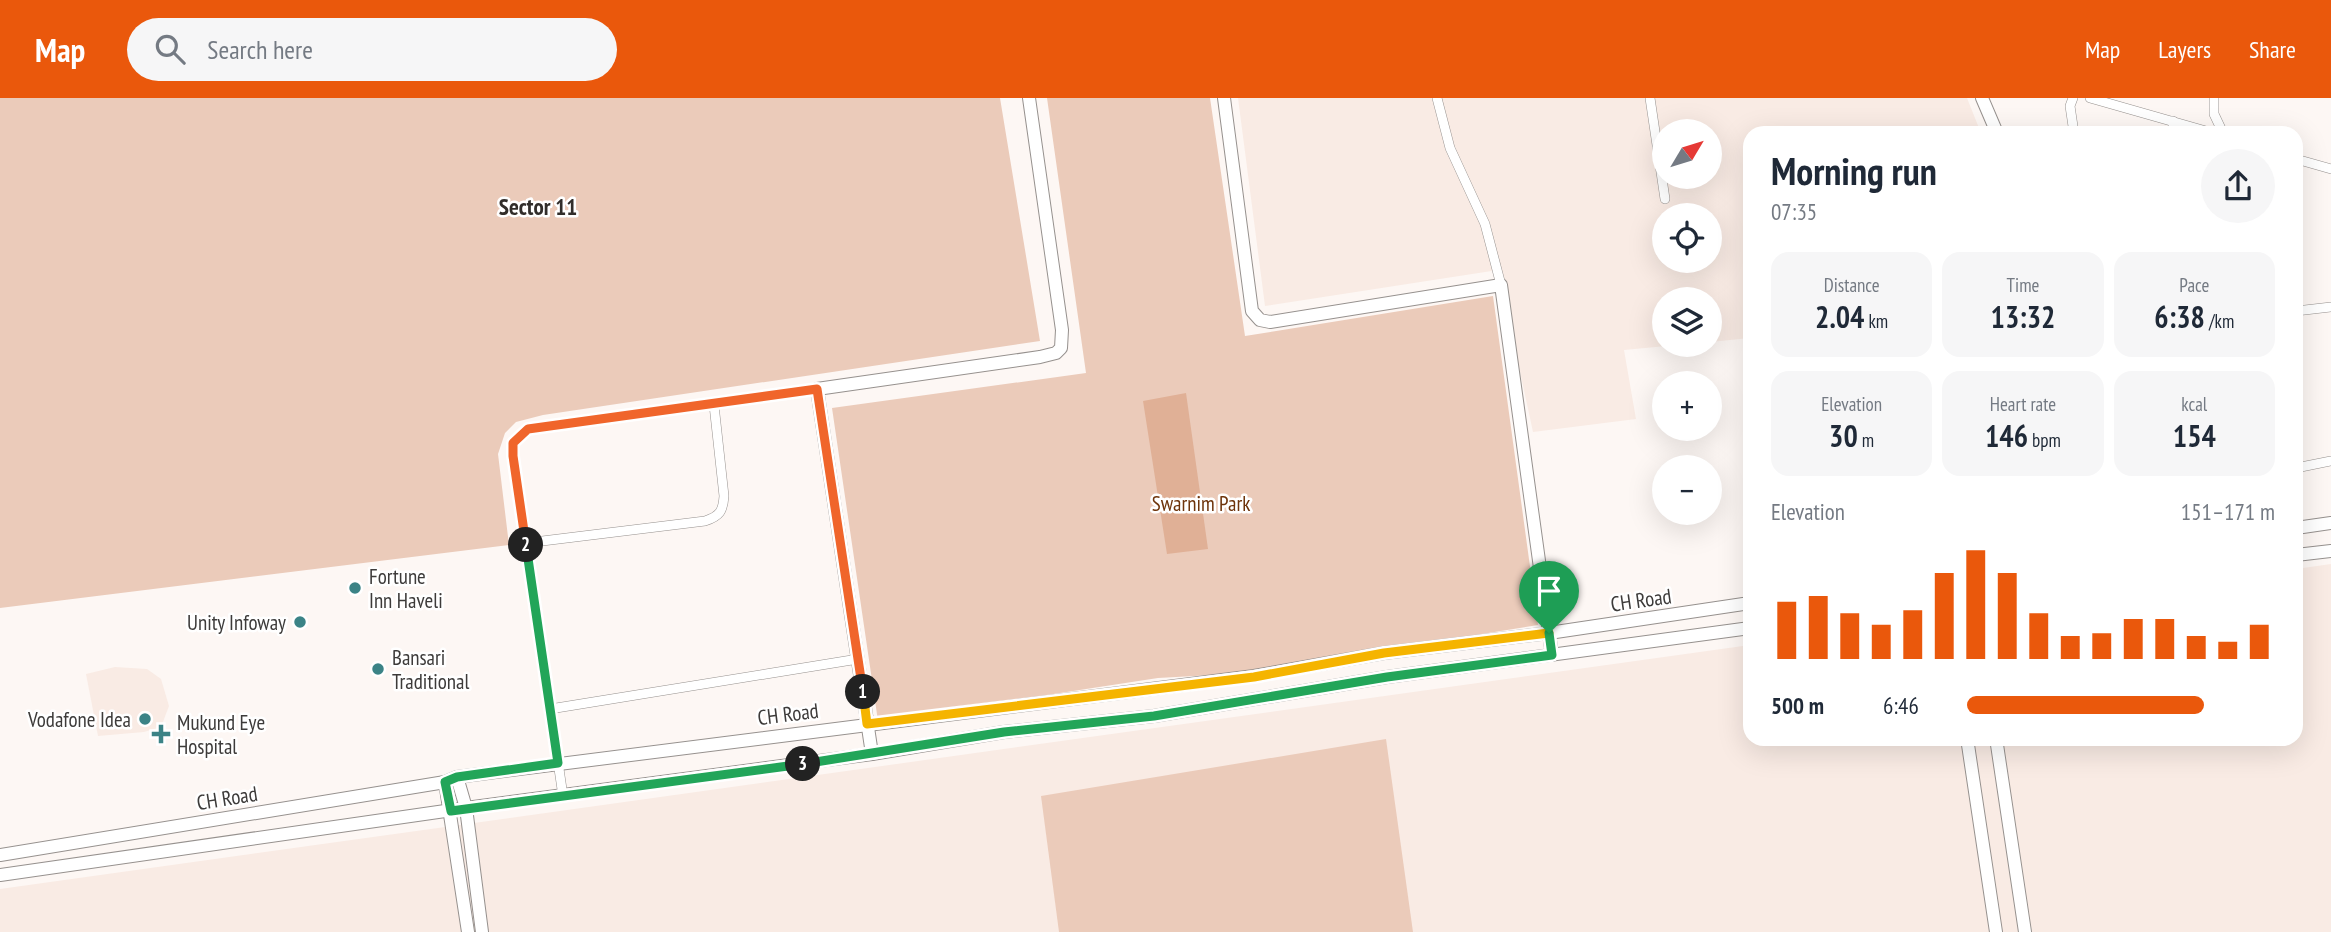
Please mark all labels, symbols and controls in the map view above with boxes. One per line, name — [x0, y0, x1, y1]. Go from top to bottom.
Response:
search box — [127, 18, 617, 81]
text: Map — [35, 28, 85, 71]
icon: search — [151, 30, 189, 68]
text: Search here — [207, 33, 313, 66]
text: Map — [2085, 34, 2120, 65]
text: Layers — [2158, 34, 2211, 65]
text: Share — [2249, 34, 2296, 65]
north arrow — [1652, 119, 1722, 189]
map controls — [1652, 119, 1722, 525]
text: Morning run — [1771, 146, 1937, 195]
button: share — [2201, 149, 2275, 223]
district label: Sector 11 — [499, 192, 577, 221]
text: 07:35 — [1771, 197, 1817, 226]
button: locate — [1652, 203, 1722, 273]
text: Distance — [1824, 273, 1880, 297]
text: Time — [2007, 273, 2039, 297]
text: Pace — [2179, 273, 2209, 297]
button: layers — [1652, 287, 1722, 357]
text: 2.04 — [1815, 297, 1864, 336]
text: 13:32 — [1991, 297, 2055, 336]
text: 6:38 — [2154, 297, 2205, 336]
text: km — [1864, 309, 1888, 333]
text: /km — [2205, 309, 2234, 333]
button: + — [1652, 371, 1722, 441]
text: Elevation — [1821, 392, 1882, 416]
text: Heart rate — [1990, 392, 2056, 416]
text: kcal — [2181, 392, 2207, 416]
text: 30 — [1829, 416, 1858, 455]
text: 146 — [1985, 416, 2028, 455]
text: 154 — [2173, 416, 2216, 455]
text: m — [1858, 428, 1874, 452]
text: bpm — [2028, 428, 2061, 452]
button: − — [1652, 455, 1722, 525]
park label: Swarnim Park — [1152, 490, 1250, 517]
text: Elevation — [1771, 497, 1845, 526]
text: 151–171 m — [2181, 497, 2275, 526]
pin: 2 — [508, 528, 544, 562]
text: 2 — [521, 532, 530, 556]
pin — [1519, 561, 1579, 633]
place label: Fortune Inn Haveli — [369, 563, 443, 614]
icon: arrive — [1530, 572, 1568, 610]
marker: Fortune Inn Haveli — [347, 580, 363, 596]
street label: CH Road — [1609, 582, 1673, 618]
place label: Unity Infoway — [187, 609, 286, 636]
marker: Unity Infoway — [292, 614, 308, 630]
place label: Bansari Traditional — [392, 644, 469, 695]
marker: Bansari Traditional — [370, 661, 386, 677]
pin: 1 — [846, 674, 880, 710]
text: 1 — [858, 679, 867, 703]
text: 500 m — [1771, 691, 1824, 720]
text: 6:46 — [1883, 691, 1919, 720]
street label: CH Road — [756, 697, 820, 731]
place label: Vodafone Idea — [27, 706, 131, 733]
place label: Mukund Eye Hospital — [177, 709, 265, 760]
marker: Vodafone Idea — [137, 711, 153, 727]
marker: Mukund Eye Hospital — [151, 724, 171, 744]
pin: 3 — [786, 746, 820, 782]
text: 3 — [798, 751, 807, 775]
street label: CH Road — [195, 780, 259, 816]

